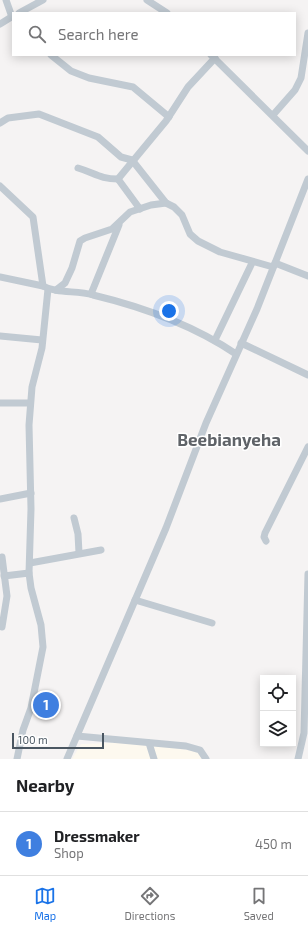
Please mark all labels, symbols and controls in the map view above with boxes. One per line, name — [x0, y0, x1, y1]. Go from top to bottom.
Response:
search box — [12, 12, 296, 56]
icon: search — [26, 23, 48, 45]
text: Search here — [58, 25, 139, 43]
your location — [159, 301, 179, 321]
district label: Beebianyeha — [177, 429, 281, 450]
map controls — [260, 675, 296, 747]
button: locate — [260, 675, 296, 711]
pin: 1 — [33, 690, 59, 720]
button: layers — [260, 711, 296, 747]
scale bar — [12, 731, 104, 750]
text: 100 m — [18, 733, 48, 746]
text: Nearby — [16, 775, 74, 795]
text: Dressmaker — [54, 827, 140, 845]
text: 1 — [26, 836, 32, 852]
text: 450 m — [255, 836, 292, 852]
text: Shop — [54, 845, 84, 861]
tab: Map — [34, 885, 56, 922]
tab: Directions — [125, 885, 175, 922]
tab: Saved — [244, 885, 274, 922]

